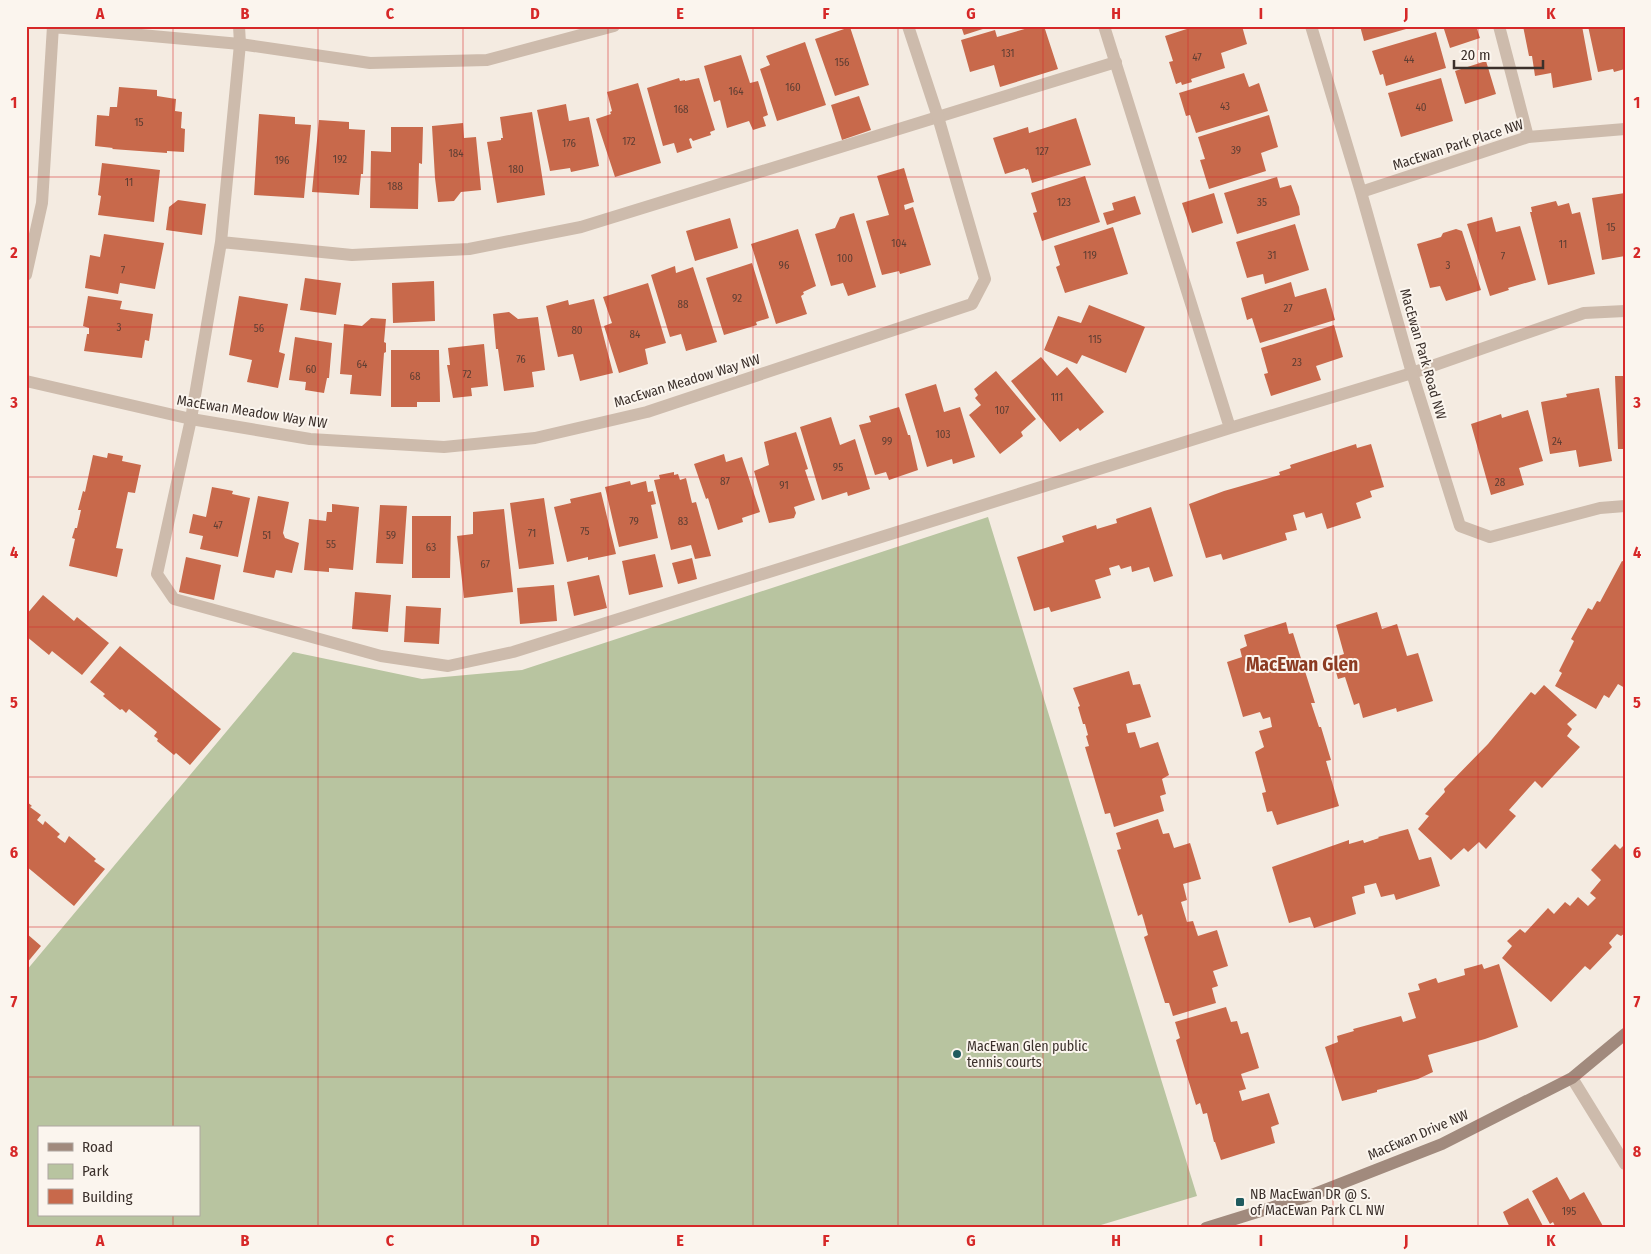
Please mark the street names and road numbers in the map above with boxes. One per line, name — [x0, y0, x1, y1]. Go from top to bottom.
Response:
street label: MacEwan Park Place NW — [1390, 116, 1526, 174]
street label: MacEwan Park Road NW — [1396, 287, 1450, 422]
street label: MacEwan Meadow Way NW — [612, 351, 763, 411]
street label: MacEwan Meadow Way NW — [176, 392, 329, 432]
street label: MacEwan Drive NW — [1365, 1106, 1471, 1164]

